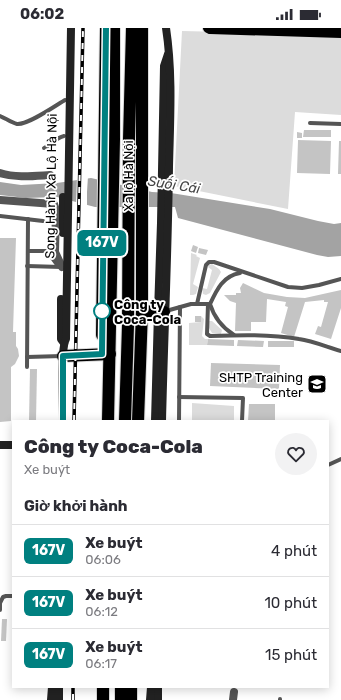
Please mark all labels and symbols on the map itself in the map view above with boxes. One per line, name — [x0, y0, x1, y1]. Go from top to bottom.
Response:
street label: Song Hành Xa Lộ Hà Nội — [42, 113, 61, 259]
street label: Xa lộ Hà Nội — [121, 140, 136, 212]
water label: Suối Cái — [147, 172, 202, 198]
line badge: 167V — [74, 230, 130, 256]
place label: Công ty Coca-Cola — [114, 297, 181, 327]
marker: Công ty Coca-Cola — [93, 302, 111, 320]
place label: SHTP Training Center — [219, 370, 303, 400]
school or university icon: SHTP Training Center — [306, 373, 328, 395]

